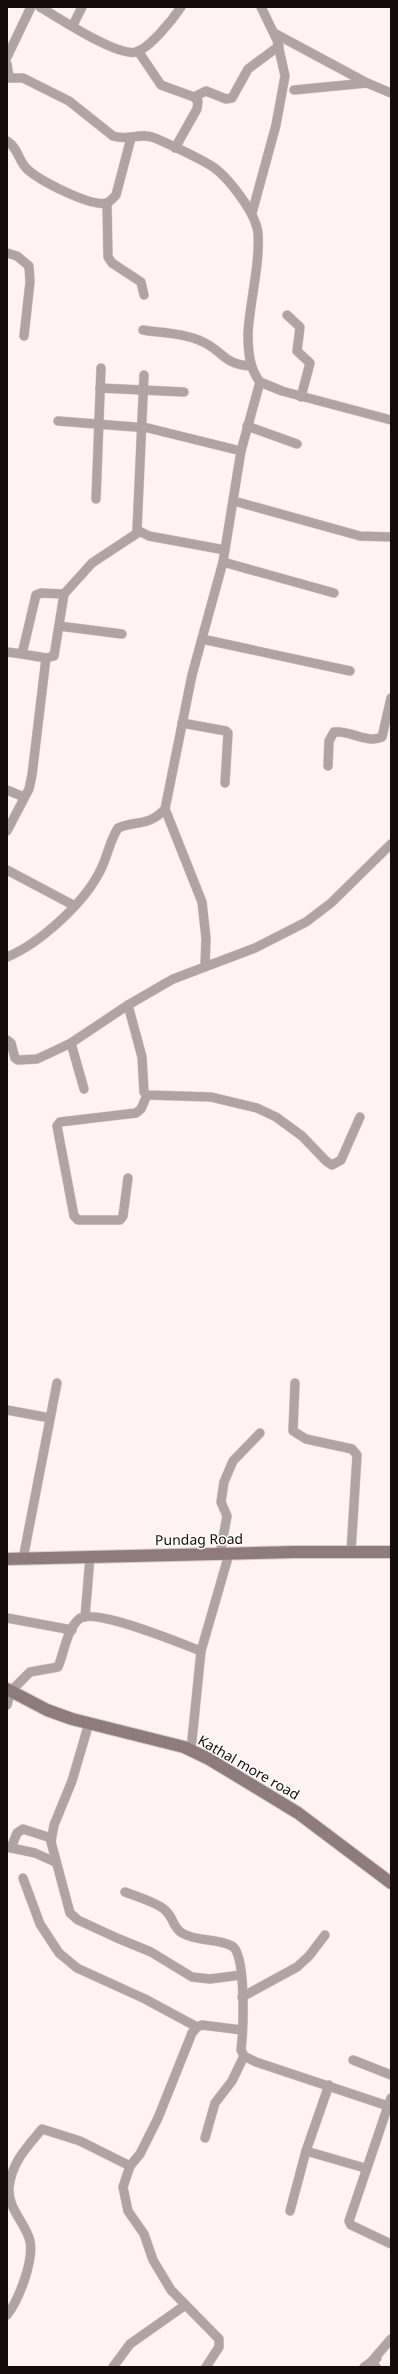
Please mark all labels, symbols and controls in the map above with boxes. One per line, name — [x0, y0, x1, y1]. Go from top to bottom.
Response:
street label: Pundag Road — [155, 1529, 243, 1549]
street label: Kathal more road — [195, 1730, 303, 1804]

